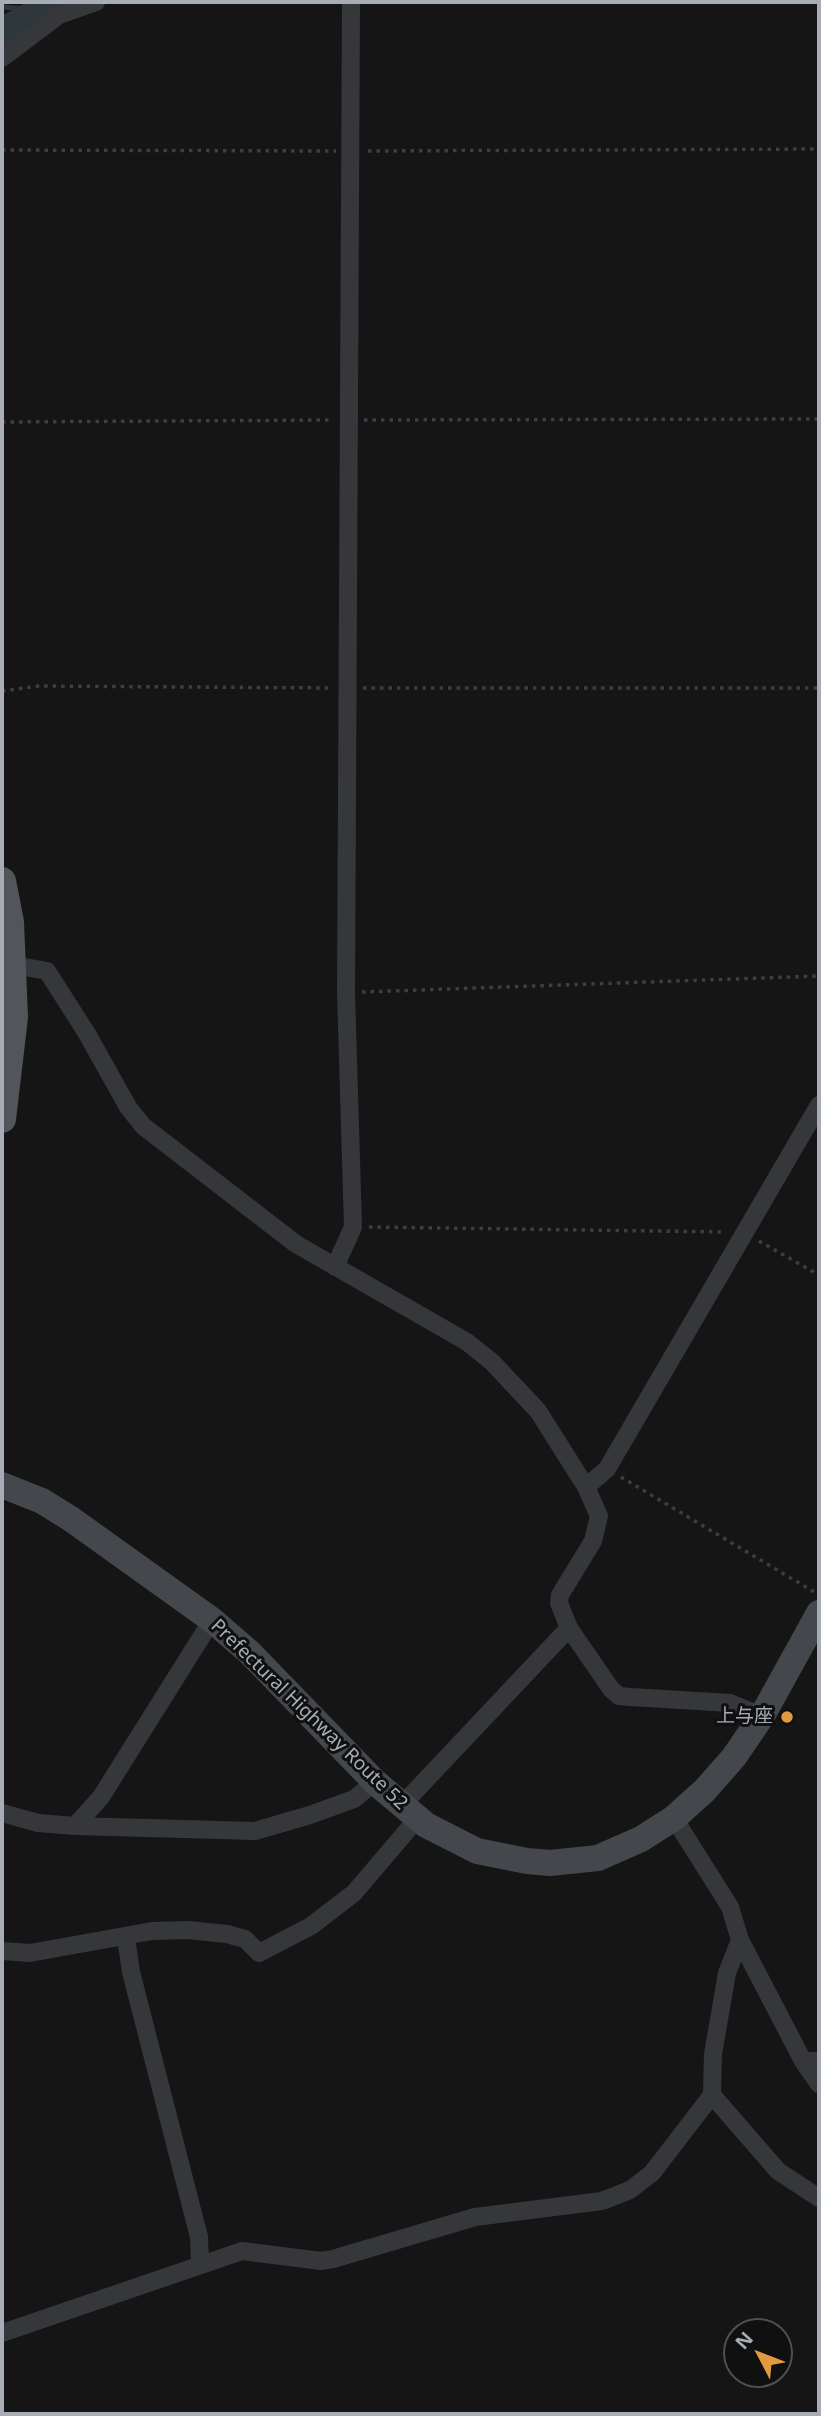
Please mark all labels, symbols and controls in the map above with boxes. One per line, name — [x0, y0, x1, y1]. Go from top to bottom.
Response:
street label: Prefectural Highway Route 52 — [206, 1615, 412, 1815]
place label: 上与座 — [716, 1706, 773, 1728]
marker: 上与座 — [779, 1709, 795, 1725]
north arrow — [723, 2318, 793, 2388]
text: N — [729, 2326, 759, 2355]

